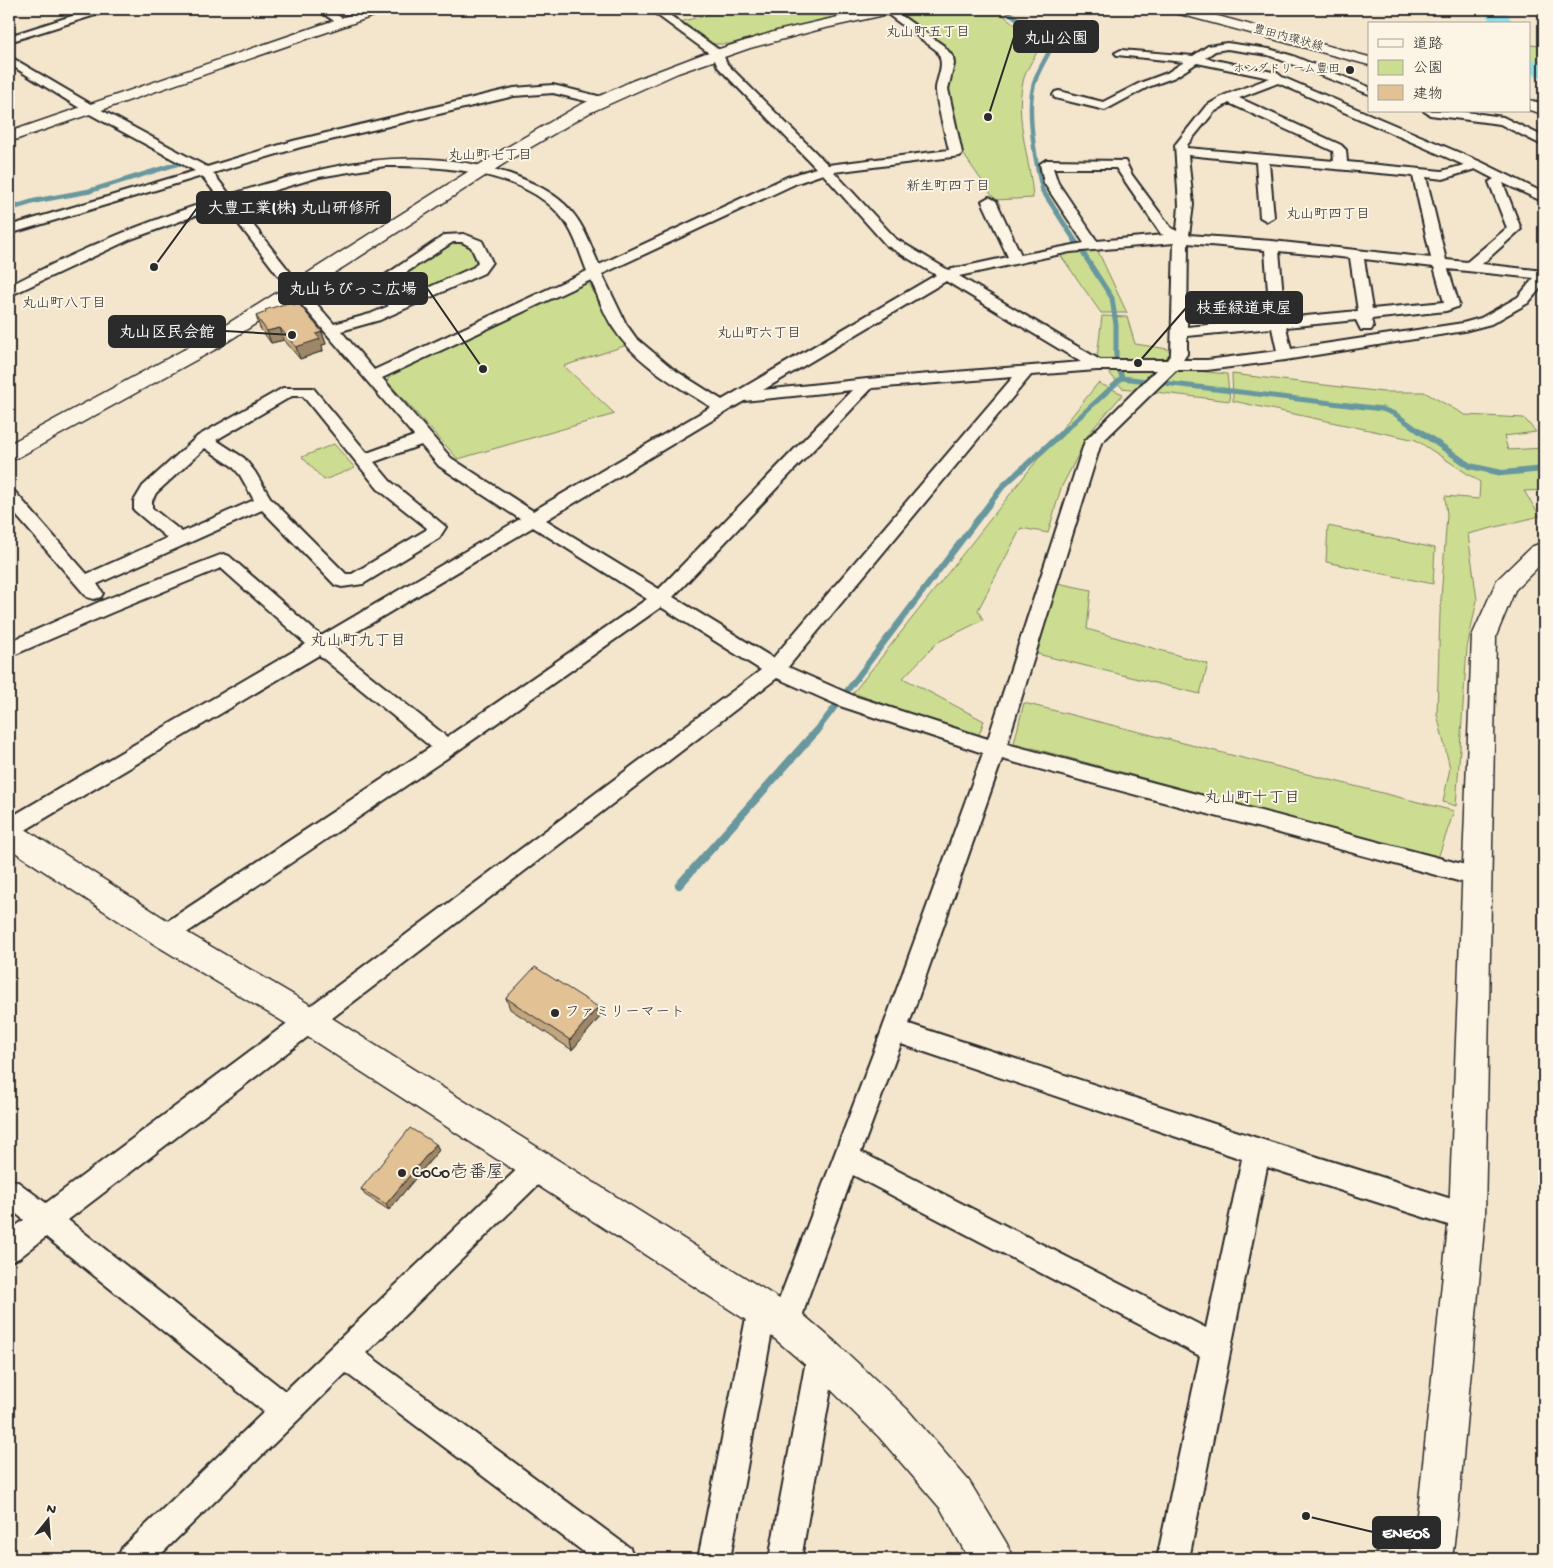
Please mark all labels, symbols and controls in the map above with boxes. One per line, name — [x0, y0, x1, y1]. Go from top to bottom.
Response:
callout: 丸山公園 — [1014, 21, 1098, 52]
street label: 豊田内環状線 — [1251, 22, 1325, 55]
legend — [1368, 22, 1530, 112]
district label: 丸山町五丁目 — [886, 25, 970, 42]
text: 丸山公園 — [1024, 30, 1088, 50]
text: 道路 — [1413, 36, 1443, 54]
text: 公園 — [1413, 60, 1443, 78]
place label: ホンダドリーム豊田 — [1233, 62, 1340, 77]
marker: ホンダドリーム豊田 — [1344, 64, 1356, 76]
text: 建物 — [1413, 86, 1443, 104]
district label: 丸山町七丁目 — [448, 148, 532, 165]
district label: 新生町四丁目 — [906, 179, 990, 196]
callout: 大豊工業(株) 丸山研修所 — [197, 192, 390, 223]
text: 大豊工業(株) 丸山研修所 — [208, 199, 380, 220]
district label: 丸山町四丁目 — [1286, 207, 1370, 224]
callout: 丸山ちびっこ広場 — [279, 273, 427, 304]
text: 丸山ちびっこ広場 — [289, 281, 417, 301]
callout: 枝垂緑道東屋 — [1186, 292, 1302, 323]
district label: 丸山町八丁目 — [22, 296, 106, 313]
text: 枝垂緑道東屋 — [1196, 299, 1292, 320]
callout: 丸山区民会館 — [109, 316, 225, 347]
text: 丸山区民会館 — [119, 323, 215, 344]
district label: 丸山町六丁目 — [717, 326, 801, 343]
district label: 丸山町九丁目 — [310, 632, 406, 652]
district label: 丸山町十丁目 — [1204, 789, 1300, 809]
place label: ファミリーマート — [565, 1004, 685, 1022]
marker: ファミリーマート — [549, 1007, 561, 1019]
place label: CoCo壱番屋 — [412, 1162, 504, 1184]
marker: CoCo壱番屋 — [396, 1167, 408, 1179]
north arrow — [22, 1496, 72, 1546]
text: N — [44, 1500, 58, 1519]
callout: ENEOS — [1373, 1517, 1440, 1548]
text: ENEOS — [1382, 1526, 1430, 1545]

